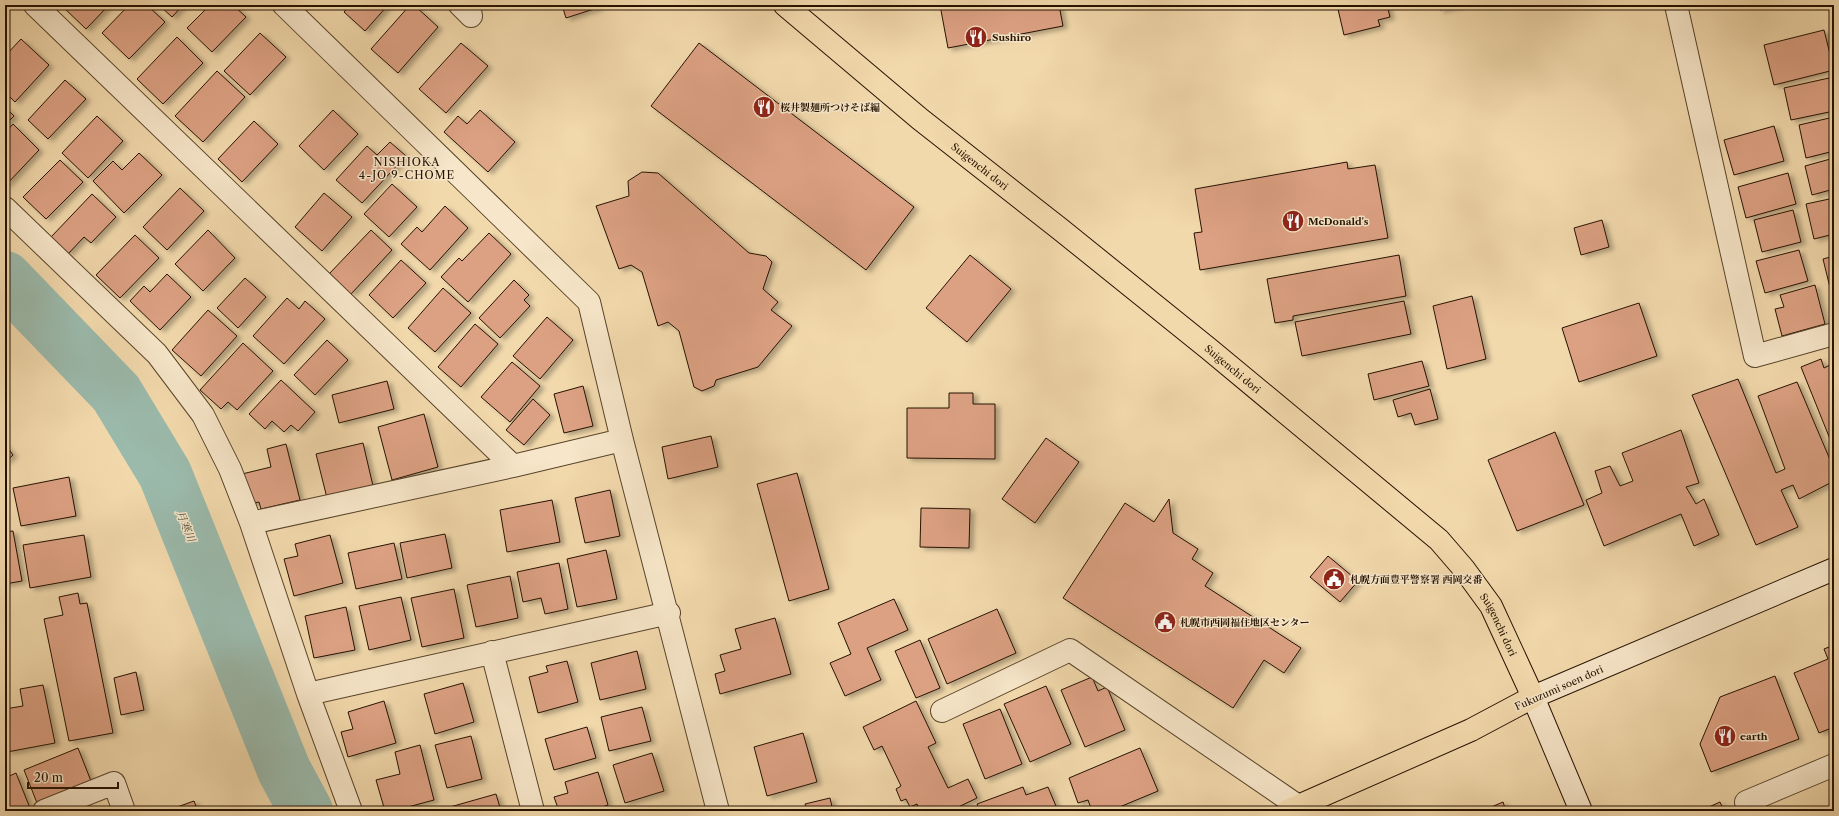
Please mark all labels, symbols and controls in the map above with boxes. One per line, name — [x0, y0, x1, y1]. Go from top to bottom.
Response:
restaurant icon: Sushiro — [963, 24, 989, 50]
place label: Sushiro — [992, 31, 1031, 44]
restaurant icon: 桜井製麺所つけそば編 — [751, 94, 777, 120]
place label: 桜井製麺所つけそば編 — [780, 101, 880, 114]
street label: Suigenchi dori — [949, 140, 1011, 193]
district label: NISHIOKA 4-JO 9-CHOME — [359, 155, 455, 182]
restaurant icon: McDonald's — [1280, 208, 1306, 234]
place label: McDonald's — [1308, 215, 1369, 228]
street label: Suigenchi dori — [1202, 342, 1264, 396]
water label: 月寒川 — [173, 508, 199, 545]
public building icon: 札幌方面豊平警察署 西岡交番 — [1321, 566, 1347, 592]
place label: 札幌方面豊平警察署 西岡交番 — [1350, 573, 1483, 586]
street label: Suigenchi dori — [1477, 590, 1520, 658]
public building icon: 札幌市西岡福住地区センター — [1152, 609, 1178, 635]
place label: 札幌市西岡福住地区センター — [1180, 616, 1310, 629]
street label: Fukuzumi soen dori — [1513, 663, 1605, 713]
restaurant icon: earth — [1712, 723, 1738, 749]
place label: earth — [1740, 730, 1768, 743]
scale bar — [28, 764, 118, 790]
text: 20 m — [34, 770, 63, 785]

